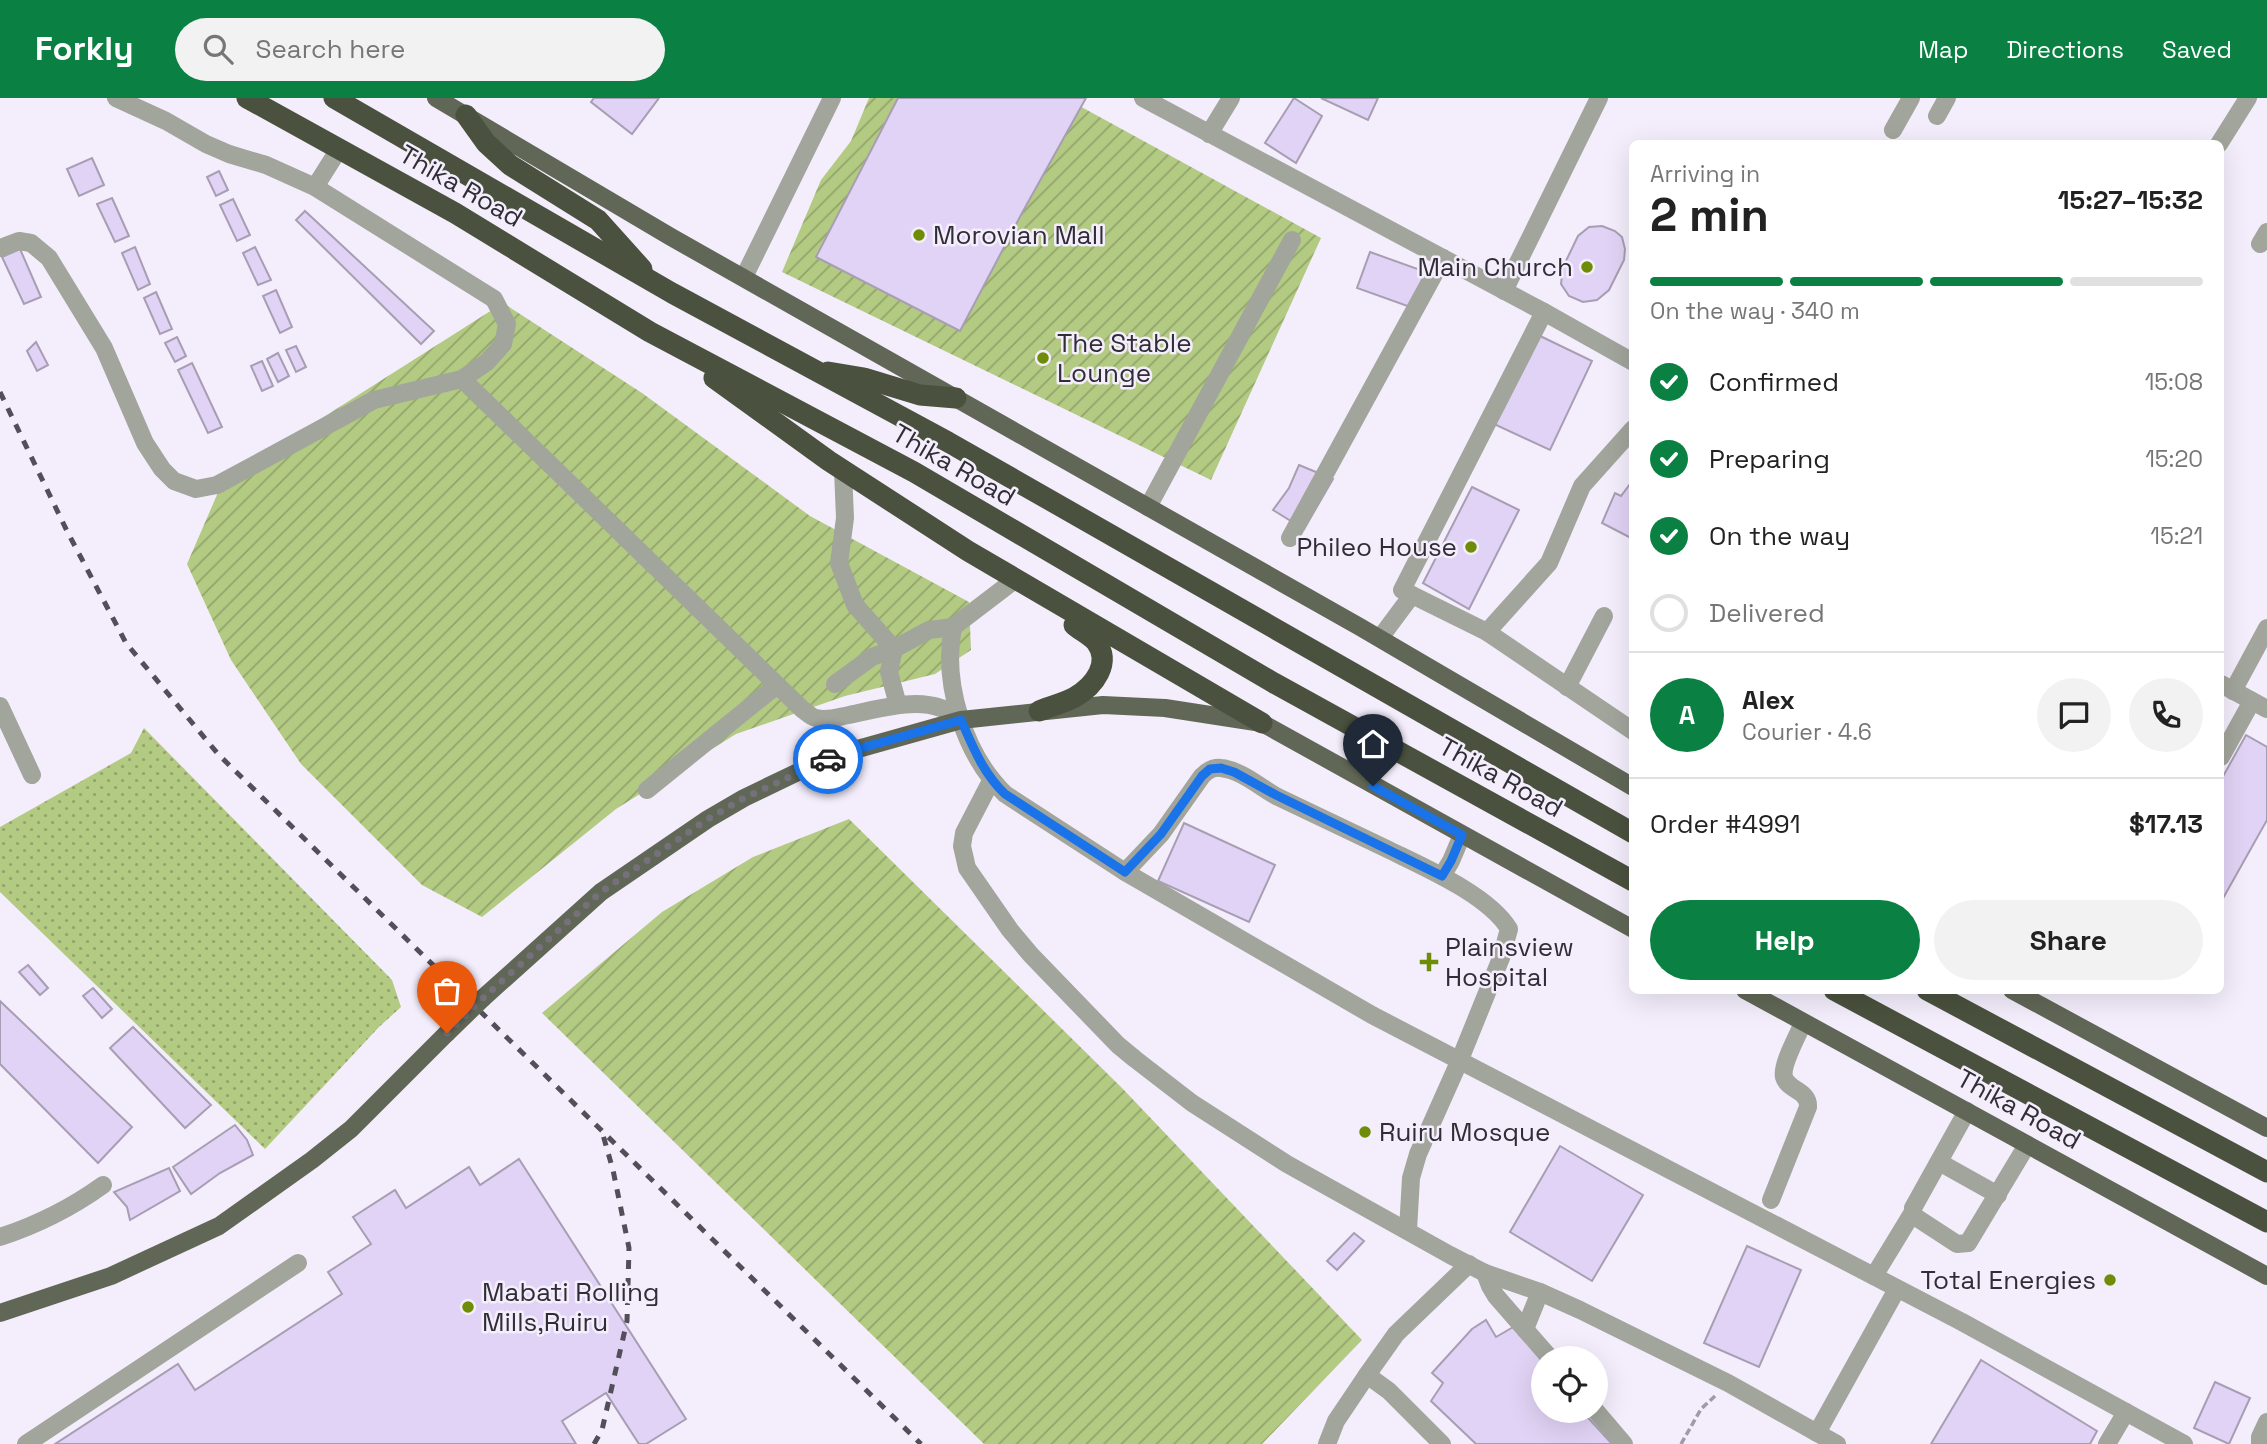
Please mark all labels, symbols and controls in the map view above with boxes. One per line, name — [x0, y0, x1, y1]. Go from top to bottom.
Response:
search box — [175, 18, 665, 81]
text: Forkly — [35, 28, 133, 70]
icon: search — [199, 30, 237, 68]
text: Search here — [255, 32, 405, 66]
text: Map — [1918, 34, 1968, 65]
text: Directions — [2006, 34, 2124, 65]
text: Saved — [2162, 34, 2232, 65]
street label: Thika Road — [393, 137, 529, 235]
text: Arriving in — [1650, 159, 1760, 189]
text: 15:27–15:32 — [2058, 183, 2203, 217]
text: 2 min — [1650, 186, 1769, 244]
place label: Morovian Mall — [933, 218, 1105, 252]
marker: Morovian Mall — [911, 227, 927, 243]
place label: Main Church — [1417, 250, 1573, 284]
marker: Main Church — [1579, 259, 1595, 275]
text: On the way · 340 m — [1650, 296, 1860, 326]
place label: The Stable Lounge — [1057, 326, 1192, 390]
marker: The Stable Lounge — [1035, 350, 1051, 366]
icon: check — [1650, 363, 1688, 401]
text: Confirmed — [1709, 365, 1839, 399]
text: 15:08 — [2145, 367, 2203, 397]
street label: Thika Road — [886, 416, 1022, 514]
icon: check — [1650, 440, 1688, 478]
text: Preparing — [1709, 442, 1830, 476]
text: 15:20 — [2145, 444, 2203, 474]
icon: check — [1650, 517, 1688, 555]
text: On the way — [1709, 519, 1850, 553]
text: 15:21 — [2150, 521, 2203, 551]
place label: Phileo House — [1296, 530, 1457, 564]
marker: Phileo House — [1463, 539, 1479, 555]
text: Delivered — [1709, 596, 1825, 630]
button: chat — [2037, 678, 2111, 752]
button: phone — [2129, 678, 2203, 752]
text: Alex — [1742, 683, 1795, 717]
text: A — [1679, 698, 1695, 732]
pin — [1343, 714, 1403, 786]
text: Courier · 4.6 — [1742, 717, 1872, 747]
courier — [793, 724, 863, 794]
icon: home — [1354, 725, 1392, 763]
street label: Thika Road — [1433, 729, 1569, 825]
icon: car — [809, 740, 847, 778]
text: Order #4991 — [1650, 807, 1801, 841]
text: $17.13 — [2129, 807, 2203, 841]
button: Help — [1650, 900, 1920, 980]
button: Share — [1934, 900, 2203, 980]
place label: Plainsview Hospital — [1445, 930, 1574, 994]
marker: Plainsview Hospital — [1419, 952, 1439, 972]
pin — [417, 961, 477, 1033]
icon: bag — [428, 972, 466, 1010]
street label: Thika Road — [1951, 1061, 2087, 1157]
place label: Ruiru Mosque — [1379, 1115, 1550, 1149]
marker: Ruiru Mosque — [1357, 1124, 1373, 1140]
place label: Total Energies — [1920, 1263, 2096, 1297]
marker: Total Energies — [2102, 1272, 2118, 1288]
place label: Mabati Rolling Mills,Ruiru — [482, 1275, 660, 1339]
marker: Mabati Rolling Mills,Ruiru — [460, 1299, 476, 1315]
map controls — [1531, 1346, 1608, 1423]
button: locate — [1531, 1346, 1608, 1423]

